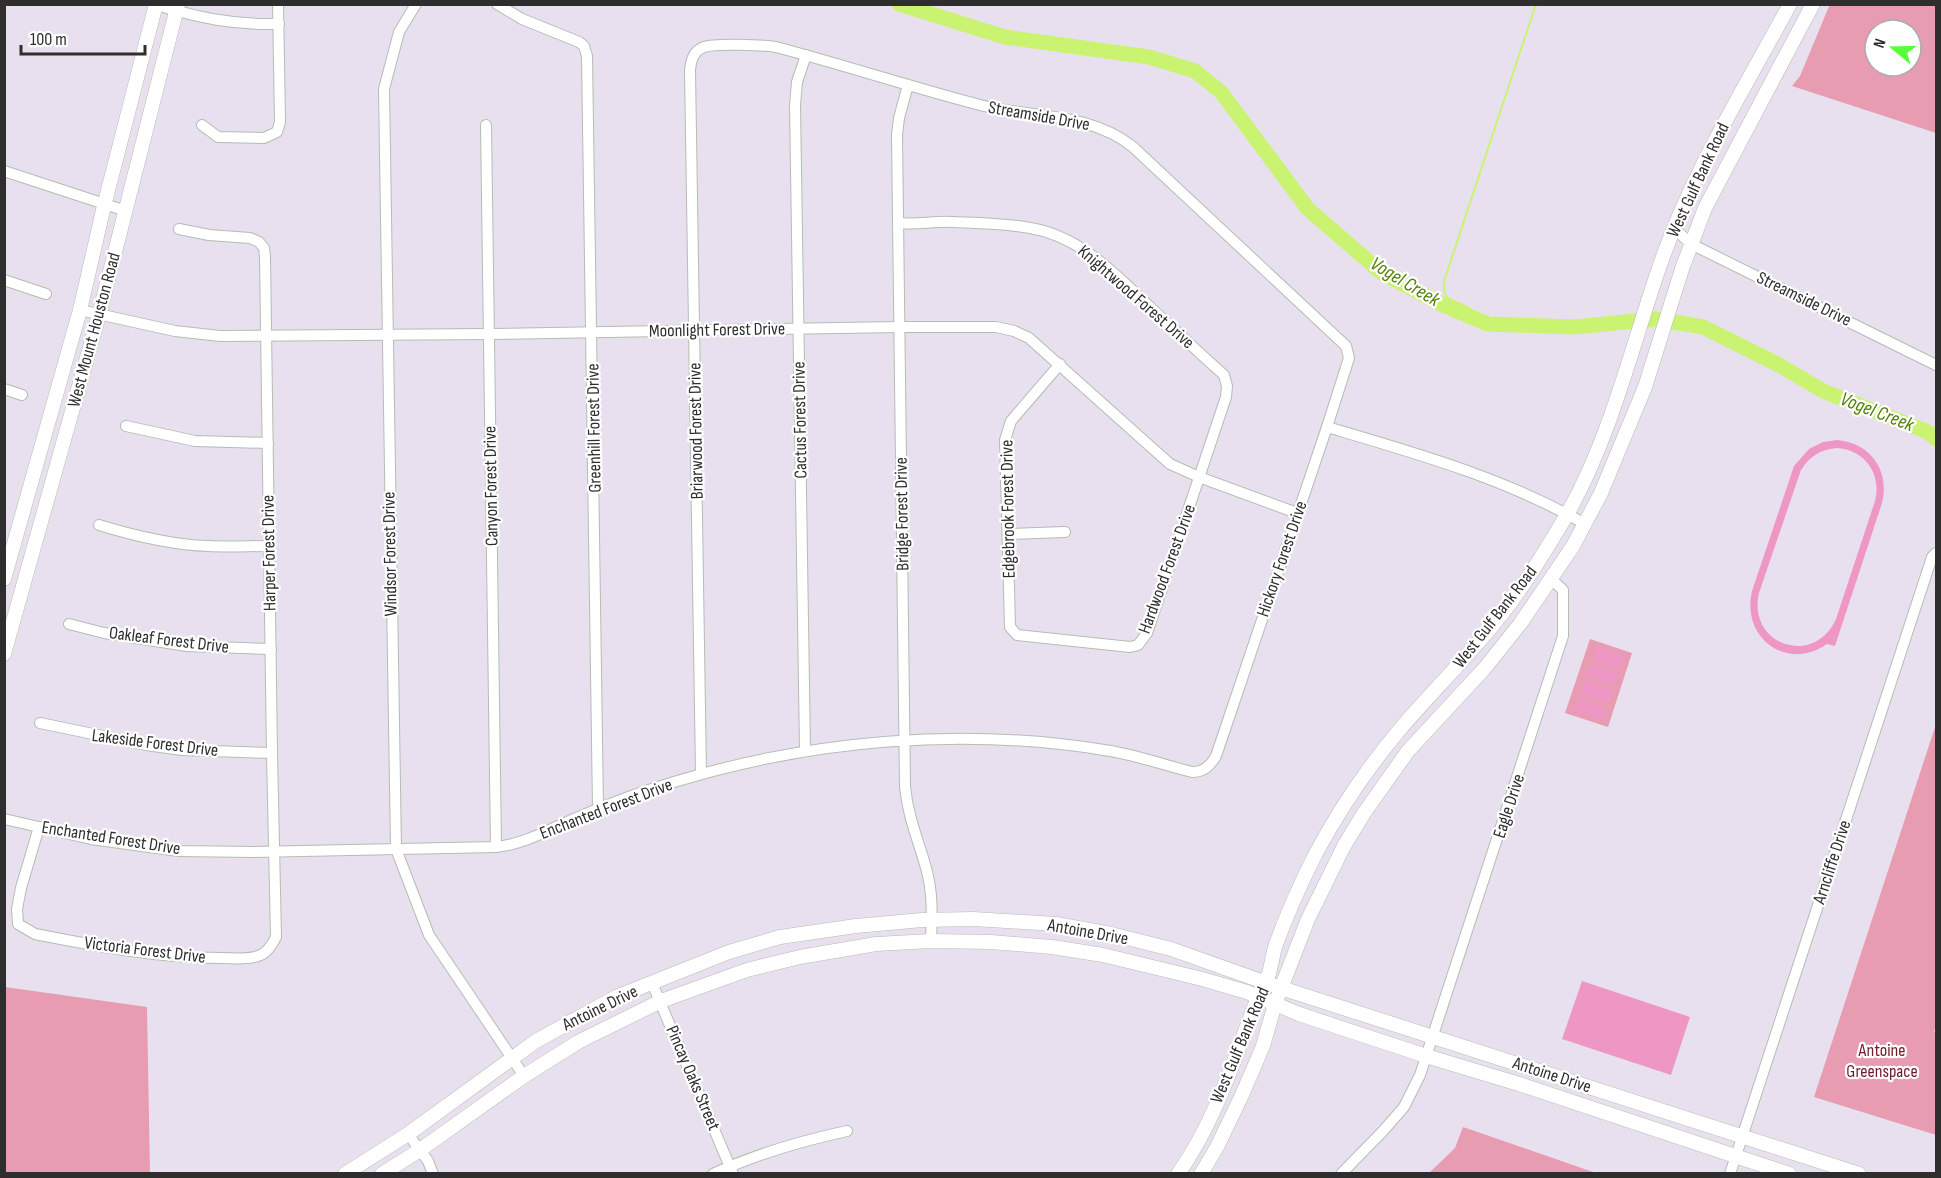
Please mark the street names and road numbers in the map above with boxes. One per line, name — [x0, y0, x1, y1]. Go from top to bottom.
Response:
street label: Streamside Drive — [987, 97, 1091, 135]
street label: West Gulf Bank Road — [1662, 119, 1734, 241]
street label: Knightwood Forest Drive — [1074, 241, 1198, 353]
street label: West Mount Houston Road — [63, 250, 125, 410]
street label: Streamside Drive — [1753, 267, 1855, 331]
street label: Moonlight Forest Drive — [649, 318, 785, 342]
street label: Cactus Forest Drive — [788, 361, 812, 479]
street label: Greenhill Forest Drive — [582, 363, 606, 493]
street label: Briarwood Forest Drive — [684, 363, 708, 499]
street label: Canyon Forest Drive — [479, 426, 503, 546]
street label: Edgebrook Forest Drive — [996, 440, 1020, 578]
street label: Bridge Forest Drive — [891, 457, 913, 571]
street label: Windsor Forest Drive — [378, 492, 402, 616]
street label: Harper Forest Drive — [257, 495, 281, 611]
street label: Hickory Forest Drive — [1252, 498, 1312, 620]
street label: Hardwood Forest Drive — [1134, 501, 1200, 637]
street label: West Gulf Bank Road — [1449, 562, 1541, 672]
street label: Oakleaf Forest Drive — [108, 622, 230, 658]
street label: Lakeside Forest Drive — [91, 725, 219, 761]
street label: Eagle Drive — [1489, 771, 1529, 841]
street label: Enchanted Forest Drive — [537, 774, 675, 844]
street label: Enchanted Forest Drive — [40, 817, 182, 859]
street label: Arncliffe Drive — [1808, 818, 1855, 907]
street label: Antoine Drive — [1045, 914, 1130, 949]
street label: Victoria Forest Drive — [83, 932, 207, 968]
street label: Antoine Drive — [558, 981, 641, 1036]
street label: West Gulf Bank Road — [1206, 984, 1274, 1106]
street label: Pincay Oaks Street — [661, 1022, 725, 1134]
street label: Antoine Drive — [1509, 1052, 1594, 1098]

